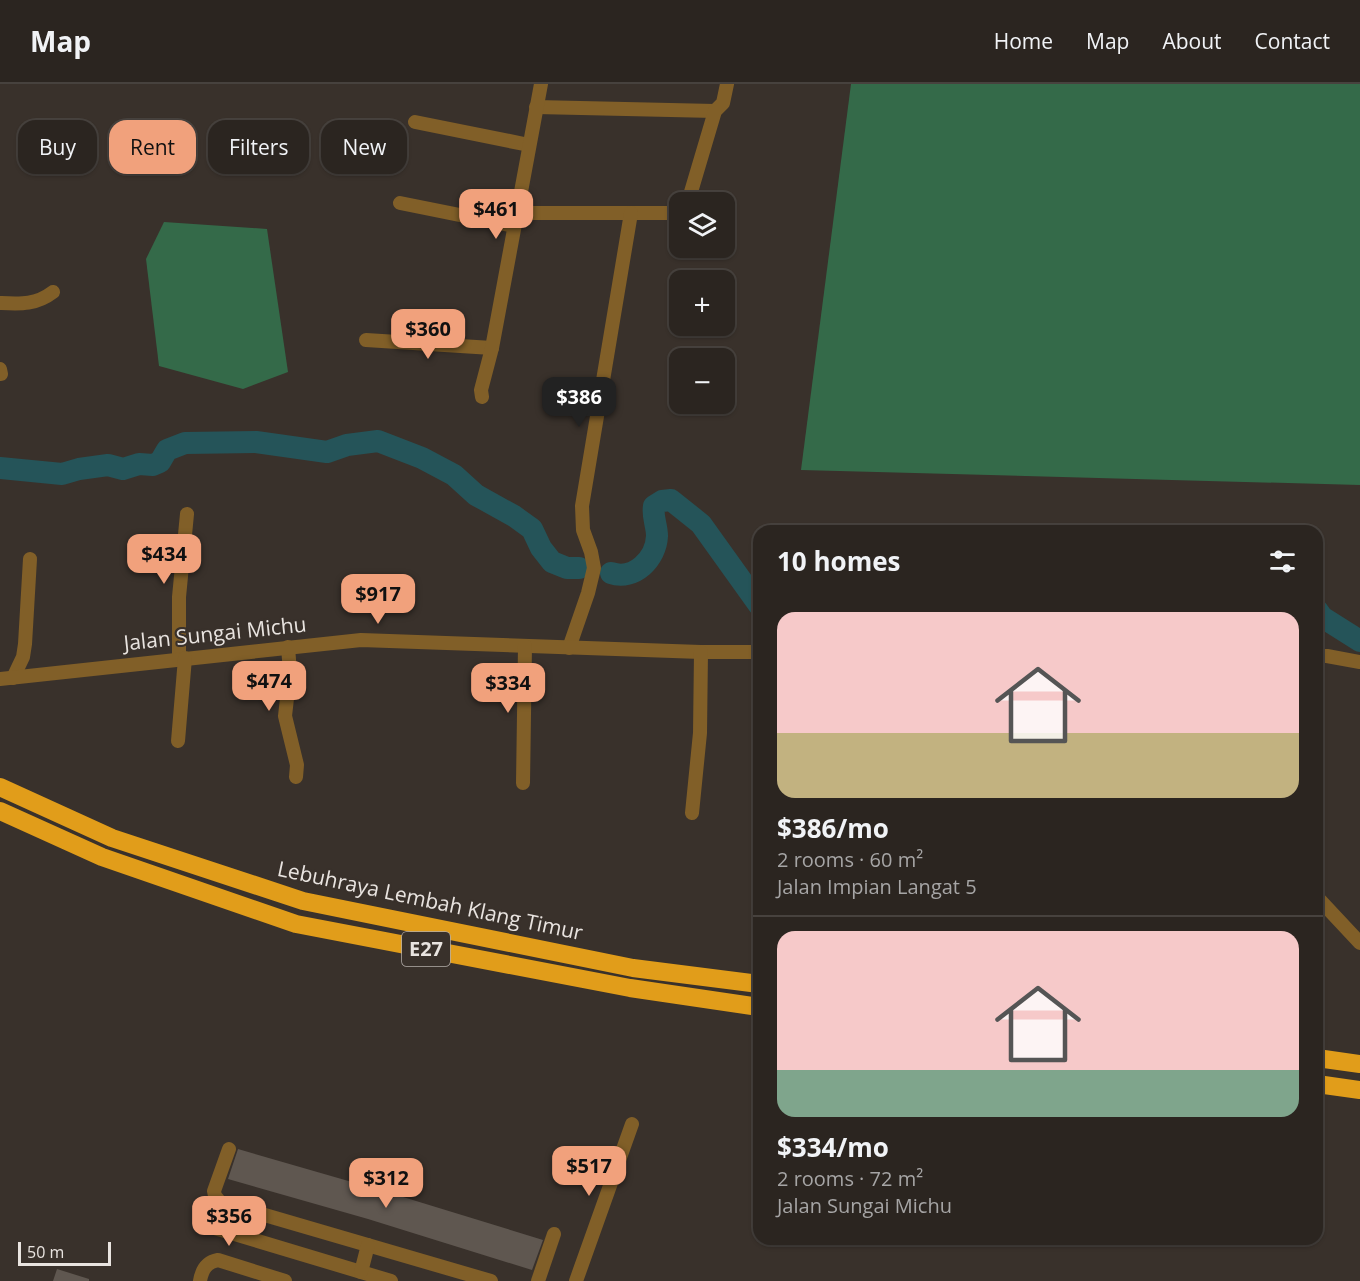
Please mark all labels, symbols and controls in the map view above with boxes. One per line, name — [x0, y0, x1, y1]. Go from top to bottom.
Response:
text: Map — [30, 22, 91, 60]
text: Home — [994, 27, 1053, 55]
text: Map — [1086, 27, 1129, 55]
text: About — [1162, 27, 1222, 55]
text: Contact — [1255, 27, 1330, 55]
chip: Buy — [18, 120, 97, 174]
chip: Rent — [109, 120, 196, 174]
chip: Filters — [208, 120, 309, 174]
chip: New — [321, 120, 407, 174]
pin: $461 — [460, 189, 532, 240]
map controls — [669, 192, 735, 414]
button: layers — [669, 192, 735, 258]
text: $461 — [473, 195, 519, 222]
button: + — [669, 270, 735, 336]
pin: $360 — [392, 309, 464, 360]
text: $360 — [405, 315, 451, 342]
button: − — [669, 348, 735, 414]
pin: $386 — [543, 377, 615, 428]
text: $386 — [556, 383, 602, 410]
pin: $434 — [128, 534, 200, 585]
text: $434 — [141, 540, 187, 567]
text: 10 homes — [777, 543, 901, 579]
icon: filters — [1266, 545, 1299, 578]
pin: $917 — [342, 574, 414, 625]
text: $917 — [355, 580, 401, 607]
street label: Jalan Sungai Michu — [120, 609, 308, 657]
icon: home — [984, 651, 1092, 759]
pin: $474 — [233, 661, 305, 712]
pin: $334 — [472, 663, 544, 714]
text: $474 — [246, 667, 292, 694]
text: $334 — [485, 669, 531, 696]
text: $386/mo — [777, 810, 889, 846]
text: 2 rooms · 60 m² — [777, 846, 923, 873]
street label: Lebuhraya Lembah Klang Timur — [275, 854, 586, 946]
text: Jalan Impian Langat 5 — [777, 873, 977, 900]
road number: E27 — [402, 932, 450, 966]
icon: home — [984, 970, 1092, 1078]
text: $334/mo — [777, 1129, 889, 1165]
pin: $517 — [553, 1146, 625, 1197]
text: $517 — [566, 1152, 612, 1179]
pin: $312 — [350, 1158, 422, 1209]
text: $312 — [363, 1164, 409, 1191]
text: 2 rooms · 72 m² — [777, 1165, 923, 1192]
text: Jalan Sungai Michu — [777, 1192, 952, 1219]
pin: $356 — [193, 1196, 265, 1247]
text: $356 — [206, 1202, 252, 1229]
scale bar — [18, 1239, 111, 1266]
text: 50 m — [27, 1241, 64, 1263]

